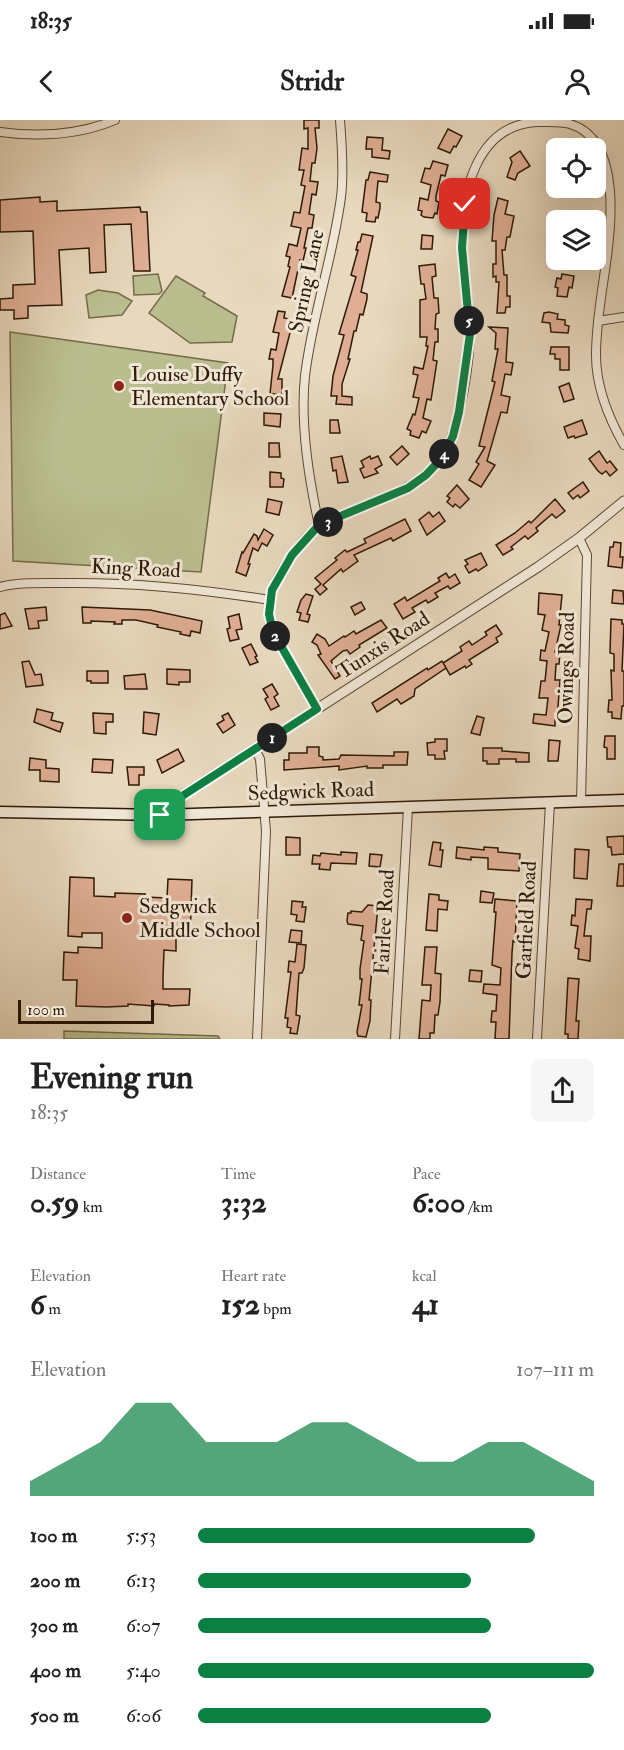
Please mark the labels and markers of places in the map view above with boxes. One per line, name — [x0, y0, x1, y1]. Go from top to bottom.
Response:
pin — [439, 178, 490, 229]
pin: 5 — [454, 306, 484, 336]
place label: Louise Duffy Elementary School — [131, 361, 290, 412]
marker: Louise Duffy Elementary School — [112, 379, 126, 393]
pin: 4 — [429, 439, 459, 469]
pin: 3 — [313, 507, 343, 537]
pin: 2 — [260, 621, 290, 651]
pin: 1 — [257, 723, 287, 753]
pin — [134, 789, 185, 840]
place label: Sedgwick Middle School — [139, 893, 261, 944]
marker: Sedgwick Middle School — [120, 911, 134, 925]

